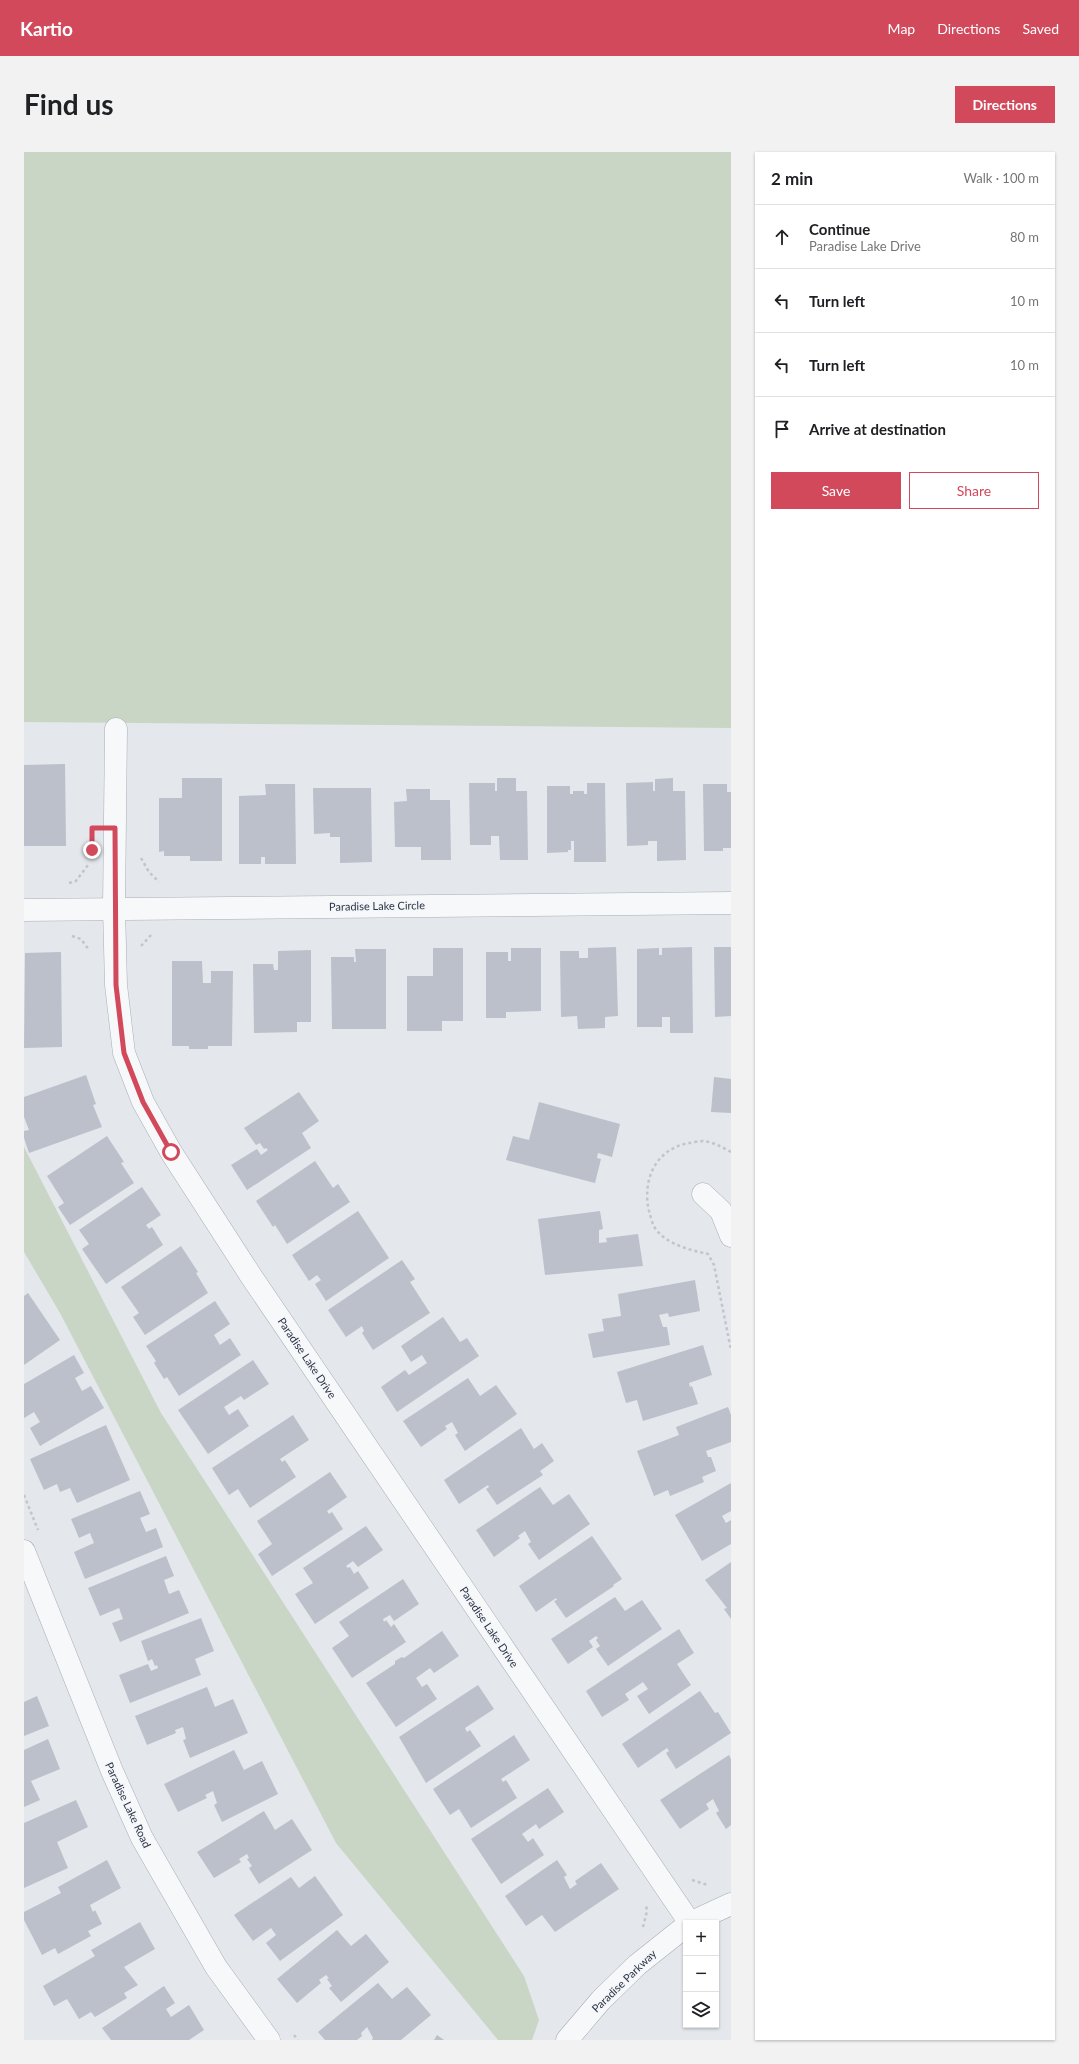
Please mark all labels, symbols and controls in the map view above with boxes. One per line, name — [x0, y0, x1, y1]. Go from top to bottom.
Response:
text: Kartio — [20, 17, 73, 40]
text: Map — [888, 20, 915, 37]
text: Directions — [937, 20, 1000, 37]
text: Saved — [1022, 20, 1059, 37]
button: Directions — [955, 86, 1055, 123]
text: Find us — [24, 87, 114, 121]
text: 2 min — [771, 168, 813, 189]
text: Walk · 100 m — [963, 170, 1039, 186]
text: Continue — [809, 220, 870, 238]
icon: ahead — [771, 226, 793, 248]
text: 80 m — [1010, 229, 1039, 245]
text: Paradise Lake Drive — [809, 238, 921, 254]
icon: left — [771, 290, 793, 312]
text: Turn left — [809, 292, 865, 310]
text: 10 m — [1010, 293, 1039, 309]
icon: left — [771, 354, 793, 376]
text: Turn left — [809, 356, 865, 374]
text: 10 m — [1010, 357, 1039, 373]
icon: arrive — [771, 418, 793, 440]
text: Arrive at destination — [809, 420, 946, 438]
button: Save — [771, 472, 901, 509]
button: Share — [909, 472, 1039, 509]
route end — [83, 841, 101, 859]
street label: Paradise Lake Circle — [329, 898, 425, 913]
route start — [162, 1143, 180, 1161]
street label: Paradise Lake Drive — [276, 1315, 339, 1401]
street label: Paradise Lake Drive — [458, 1584, 521, 1670]
street label: Paradise Lake Road — [103, 1760, 154, 1850]
map controls — [683, 1920, 719, 2028]
button: + — [683, 1920, 719, 1956]
street label: Paradise Parkway — [589, 1946, 659, 2015]
button: − — [683, 1956, 719, 1992]
button: layers — [683, 1992, 719, 2028]

